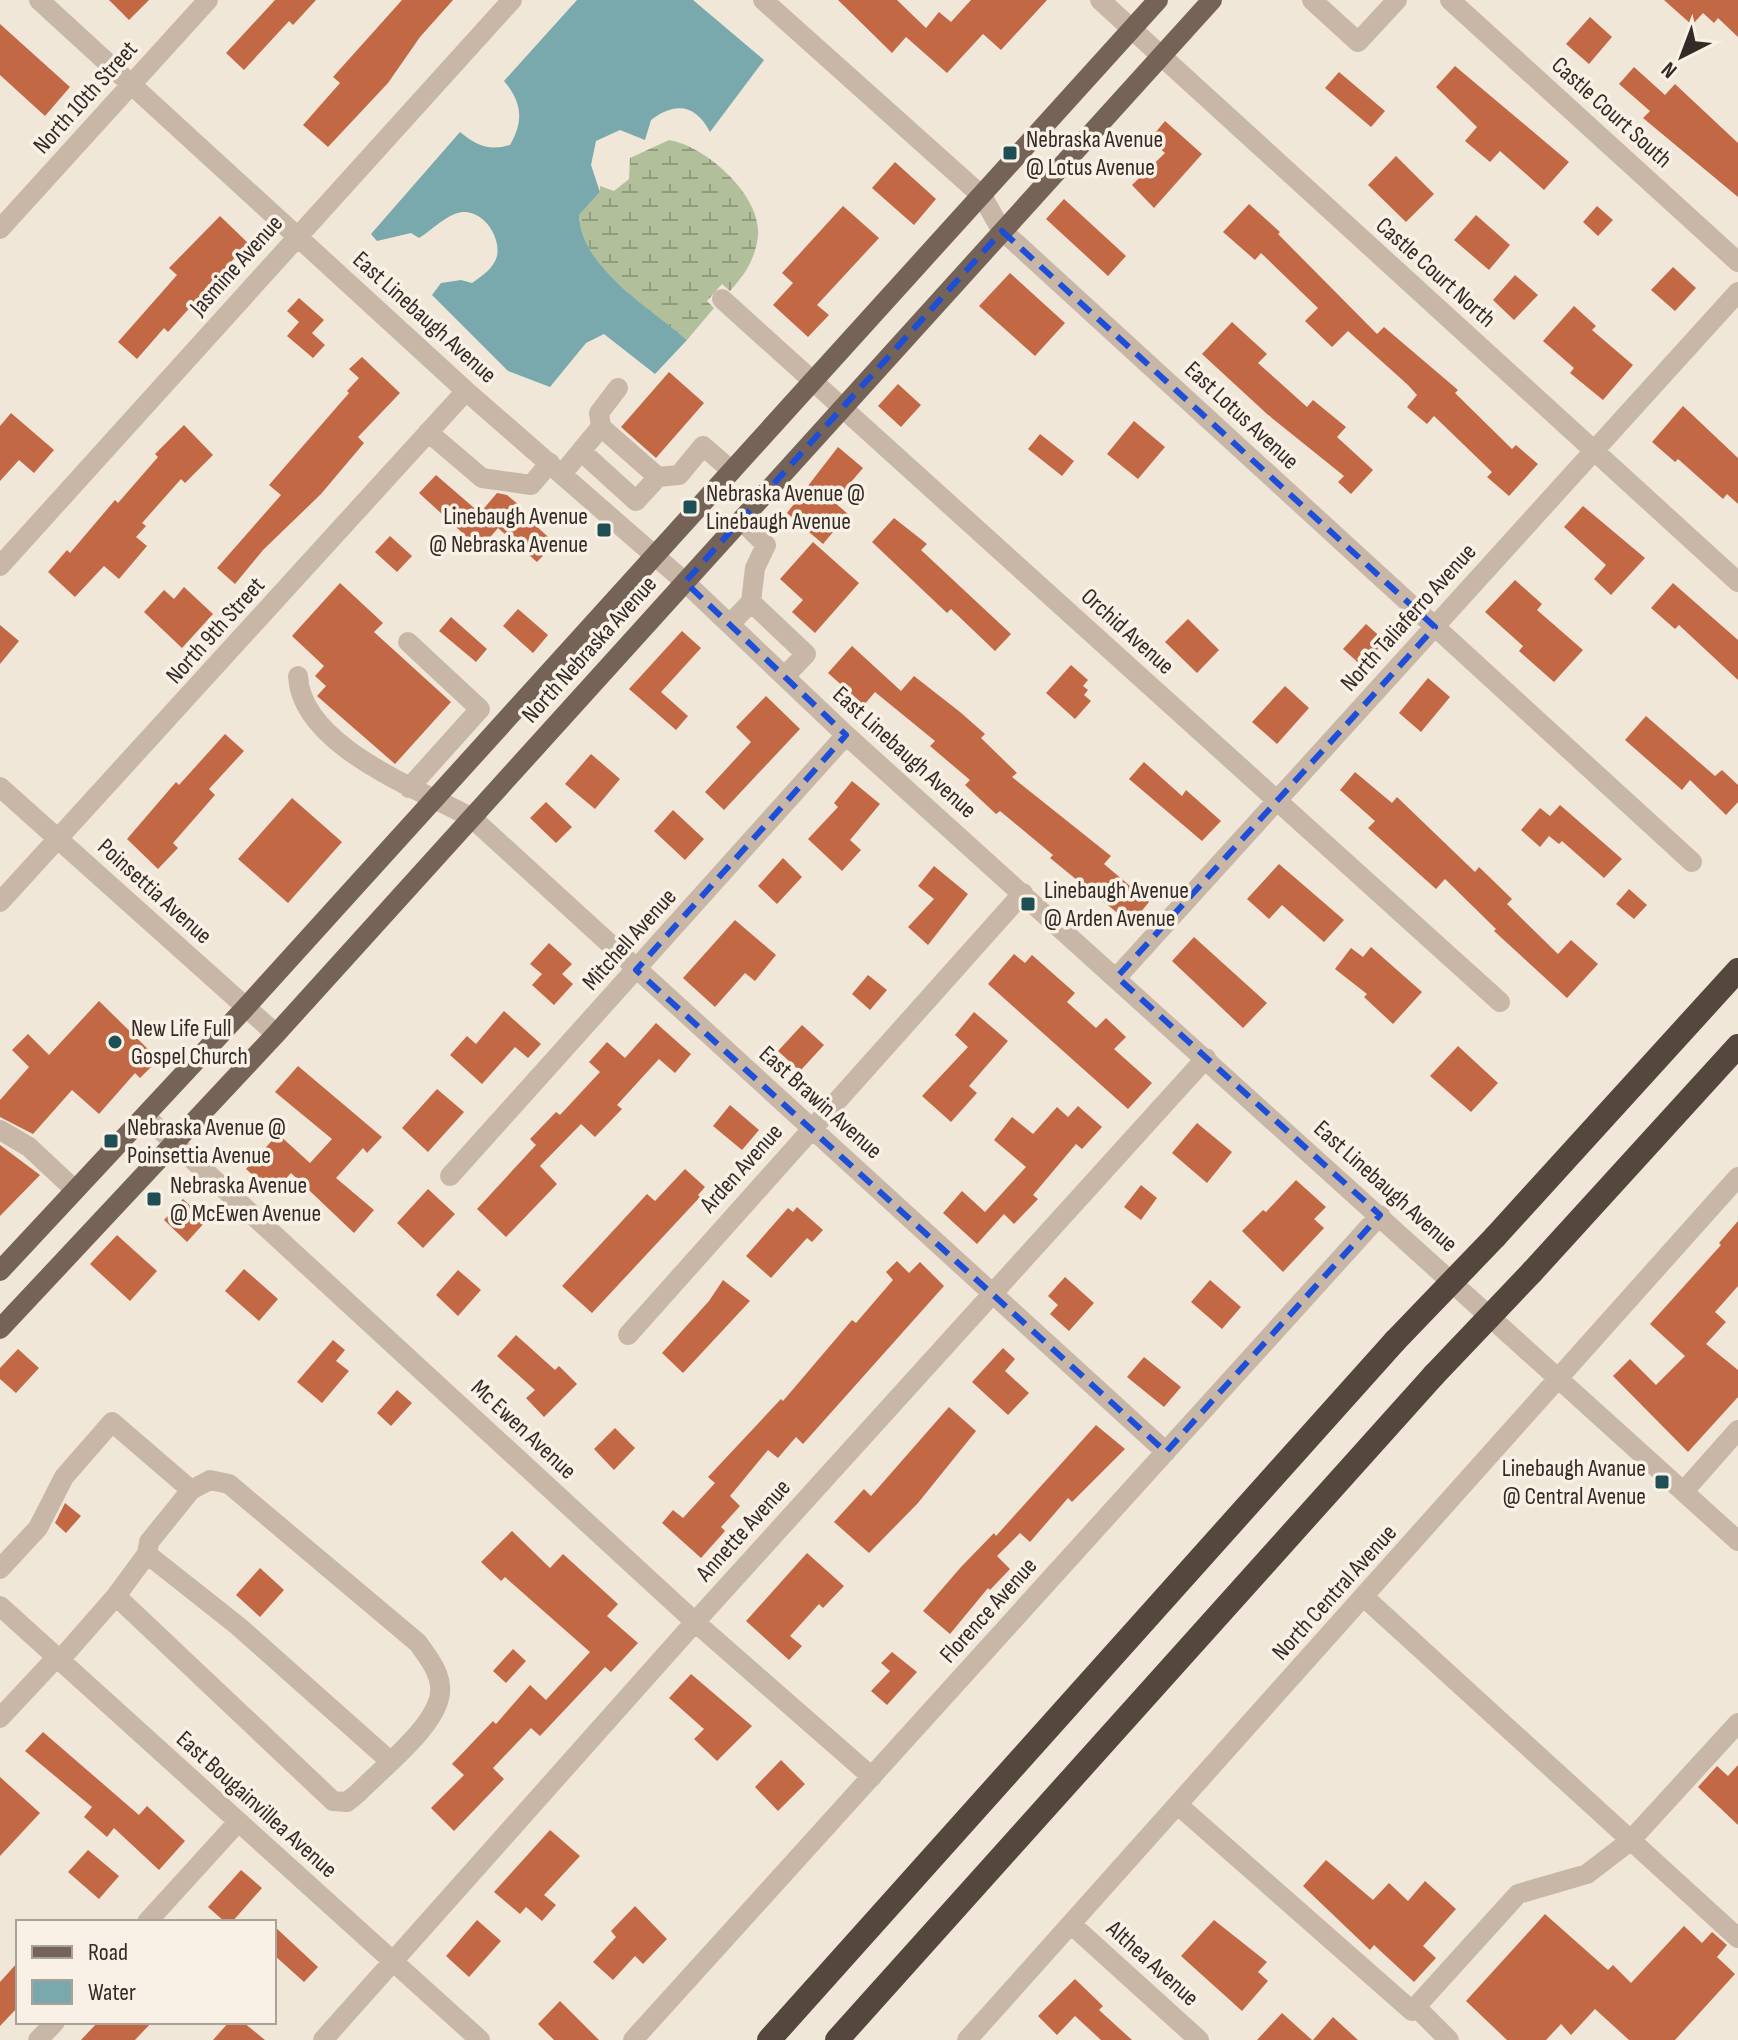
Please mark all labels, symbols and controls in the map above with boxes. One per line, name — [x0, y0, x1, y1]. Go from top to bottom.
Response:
north arrow — [1642, 16, 1722, 96]
street label: North 10th Street — [27, 35, 144, 160]
street label: Castle Court South — [1546, 51, 1678, 174]
text: N — [1656, 56, 1683, 84]
place label: Nebraska Avenue @ Lotus Avenue — [1026, 125, 1163, 182]
marker: Nebraska Avenue @ Lotus Avenue — [1001, 144, 1019, 162]
street label: Jasmine Avenue — [183, 209, 289, 322]
street label: Castle Court North — [1370, 211, 1501, 334]
street label: East Linebaugh Avenue — [347, 245, 502, 389]
street label: East Lotus Avenue — [1179, 355, 1305, 476]
place label: Nebraska Avenue @ Linebaugh Avenue — [706, 479, 865, 536]
marker: Nebraska Avenue @ Linebaugh Avenue — [681, 498, 699, 516]
place label: Linebaugh Avenue @ Nebraska Avenue — [429, 502, 588, 559]
marker: Linebaugh Avenue @ Nebraska Avenue — [595, 521, 613, 539]
street label: North Taliaferro Avenue — [1334, 537, 1482, 697]
street label: North Nebraska Avenue — [516, 570, 663, 729]
street label: North 9th Street — [160, 571, 271, 690]
street label: Orchid Avenue — [1075, 582, 1180, 681]
street label: East Linebaugh Avenue — [827, 680, 982, 824]
street label: Poinsettia Avenue — [92, 832, 218, 950]
place label: Linebaugh Avenue @ Arden Avenue — [1044, 876, 1189, 933]
street label: Mitchell Avenue — [576, 883, 683, 996]
marker: Linebaugh Avenue @ Arden Avenue — [1019, 895, 1037, 913]
place label: New Life Full Gospel Church — [131, 1014, 248, 1071]
marker: New Life Full Gospel Church — [106, 1033, 124, 1051]
street label: East Brawin Avenue — [753, 1040, 888, 1165]
place label: Nebraska Avenue @ Poinsettia Avenue — [127, 1113, 286, 1170]
street label: East Linebaugh Avenue — [1308, 1114, 1463, 1258]
street label: Arden Avenue — [693, 1118, 789, 1220]
marker: Nebraska Avenue @ Poinsettia Avenue — [102, 1132, 120, 1150]
place label: Nebraska Avenue @ McEwen Avenue — [170, 1171, 321, 1228]
marker: Nebraska Avenue @ McEwen Avenue — [145, 1190, 163, 1208]
street label: Mc Ewen Avenue — [465, 1373, 582, 1485]
place label: Linebaugh Avanue @ Central Avenue — [1502, 1454, 1646, 1511]
street label: Annette Avenue — [689, 1473, 797, 1588]
marker: Linebaugh Avanue @ Central Avenue — [1653, 1473, 1671, 1491]
street label: North Central Avenue — [1266, 1519, 1403, 1666]
street label: Florence Avenue — [934, 1552, 1043, 1669]
street label: East Bougainvillea Avenue — [170, 1725, 343, 1884]
street label: Althea Avenue — [1100, 1914, 1205, 2012]
legend — [16, 1920, 276, 2024]
text: Road — [88, 1938, 128, 1967]
text: Water — [88, 1978, 136, 2007]

